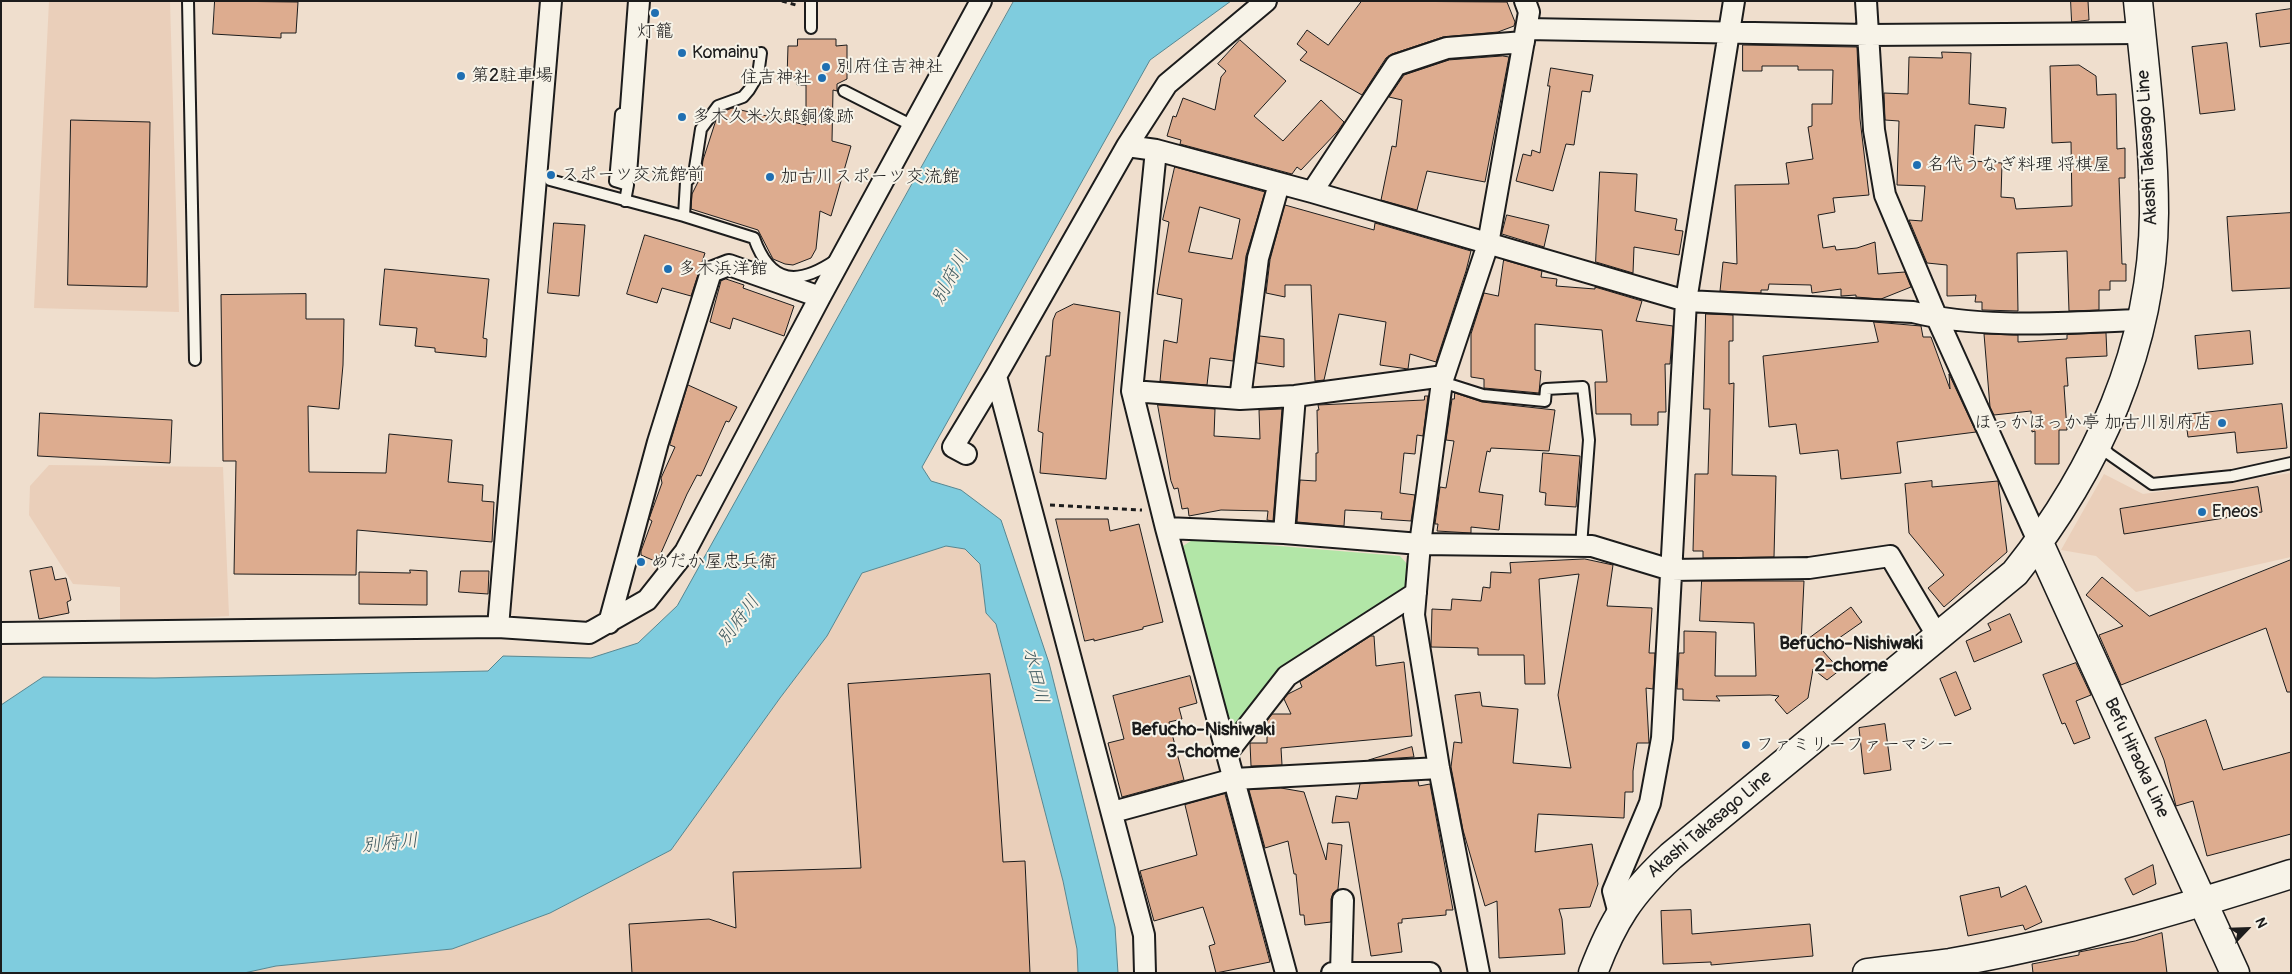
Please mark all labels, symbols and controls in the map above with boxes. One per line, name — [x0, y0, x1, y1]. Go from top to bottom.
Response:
marker: 灯籠 — [649, 7, 661, 19]
place label: 灯籠 — [637, 21, 673, 43]
place label: Komainu — [692, 42, 759, 64]
marker: Komainu — [676, 47, 688, 59]
place label: 別府住吉神社 — [836, 56, 944, 78]
marker: 別府住吉神社 — [820, 61, 832, 73]
place label: 第2駐車場 — [471, 65, 553, 87]
place label: 住吉神社 — [740, 67, 812, 89]
marker: 第2駐車場 — [455, 70, 467, 82]
street label: Akashi Takasago Line — [2133, 70, 2163, 226]
marker: 住吉神社 — [816, 72, 828, 84]
place label: 多木久米次郎銅像跡 — [692, 106, 854, 128]
marker: 多木久米次郎銅像跡 — [676, 111, 688, 123]
place label: 名代うなぎ料理 将棋屋 — [1927, 154, 2111, 176]
marker: 名代うなぎ料理 将棋屋 — [1911, 159, 1923, 171]
place label: スポーツ交流館前 — [561, 164, 705, 186]
place label: 加古川スポーツ交流館 — [780, 166, 960, 188]
marker: スポーツ交流館前 — [545, 169, 557, 181]
marker: 加古川スポーツ交流館 — [764, 171, 776, 183]
water label: 別府川 — [928, 247, 974, 309]
place label: 多木浜洋館 — [678, 258, 768, 280]
marker: 多木浜洋館 — [662, 263, 674, 275]
place label: ほっかほっか亭 加古川別府店 — [1974, 412, 2212, 434]
marker: ほっかほっか亭 加古川別府店 — [2216, 417, 2228, 429]
place label: Eneos — [2212, 501, 2258, 523]
marker: Eneos — [2196, 506, 2208, 518]
place label: めだか屋忠兵衛 — [651, 551, 777, 573]
marker: めだか屋忠兵衛 — [635, 556, 647, 568]
water label: 別府川 — [713, 591, 765, 651]
district label: Befucho-Nishiwaki 2-chome — [1779, 633, 1923, 677]
water label: 水田川 — [1017, 646, 1053, 706]
street label: Befu Hiraoka Line — [2099, 695, 2173, 821]
district label: Befucho-Nishiwaki 3-chome — [1131, 719, 1275, 763]
place label: ファミリーファーマシー — [1756, 734, 1954, 756]
marker: ファミリーファーマシー — [1740, 739, 1752, 751]
street label: Akashi Takasago Line — [1643, 767, 1777, 883]
water label: 別府川 — [360, 830, 420, 858]
north arrow — [2222, 904, 2272, 954]
text: N — [2251, 915, 2271, 930]

